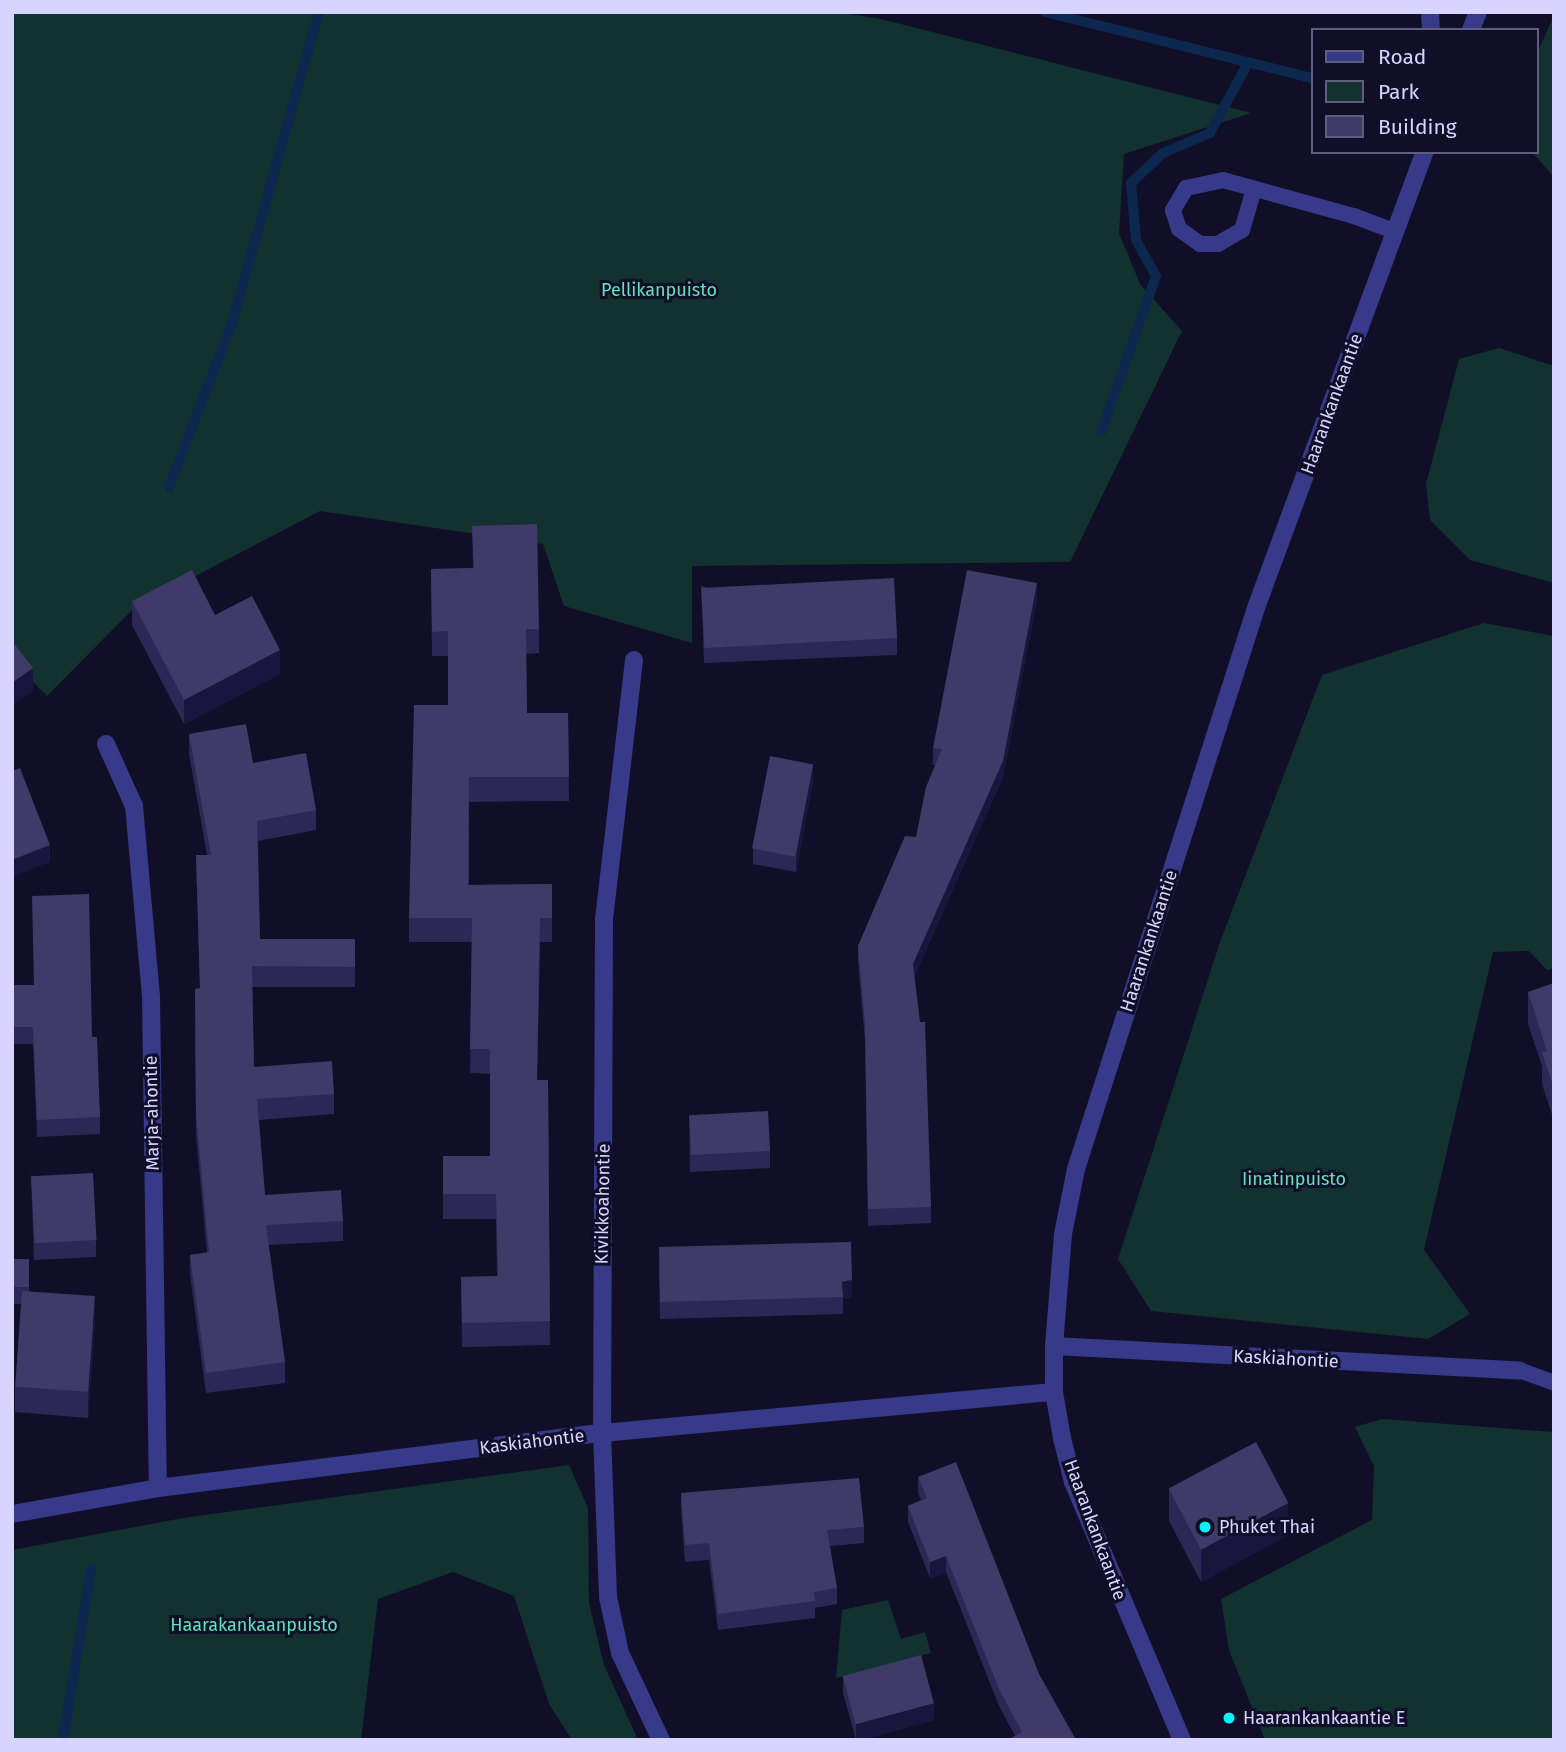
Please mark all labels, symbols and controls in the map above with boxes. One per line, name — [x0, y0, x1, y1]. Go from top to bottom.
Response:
legend — [1310, 28, 1538, 154]
text: Road — [1378, 44, 1426, 70]
text: Park — [1378, 79, 1419, 105]
text: Building — [1378, 114, 1457, 140]
park label: Pellikanpuisto — [601, 279, 717, 301]
street label: Haarankankaantie — [1297, 331, 1367, 477]
street label: Haarankankaantie — [1116, 867, 1182, 1015]
street label: Marja-ahontie — [140, 1055, 164, 1171]
street label: Kivikkoahontie — [591, 1143, 615, 1265]
park label: Iinatinpuisto — [1242, 1168, 1346, 1190]
street label: Kaskiahontie — [1233, 1345, 1339, 1373]
street label: Kaskiahontie — [478, 1425, 586, 1459]
street label: Haarankankaantie — [1060, 1457, 1130, 1603]
place label: Phuket Thai — [1219, 1516, 1315, 1538]
marker: Phuket Thai — [1197, 1519, 1213, 1535]
park label: Haarakankaanpuisto — [170, 1614, 338, 1636]
place label: Haarankankaantie E — [1243, 1707, 1405, 1729]
marker: Haarankankaantie E — [1221, 1710, 1237, 1726]

